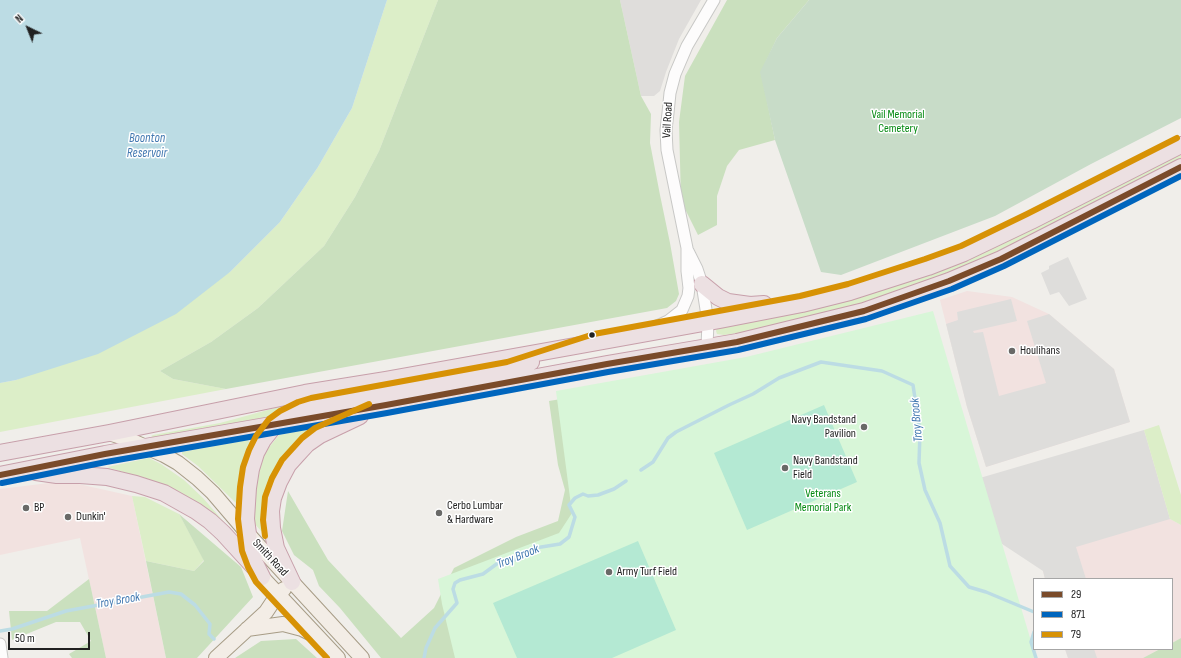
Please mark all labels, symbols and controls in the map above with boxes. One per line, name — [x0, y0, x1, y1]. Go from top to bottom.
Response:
north arrow — [8, 8, 48, 48]
text: N — [13, 12, 26, 26]
street label: Vail Road — [660, 102, 676, 138]
park label: Vail Memorial Cemetery — [871, 108, 925, 136]
water label: Boonton Reservoir — [127, 131, 167, 162]
unlabelled marker — [587, 330, 597, 340]
place label: Houlihans — [1020, 344, 1060, 358]
marker: Houlihans — [1007, 346, 1017, 356]
water label: Troy Brook — [907, 397, 927, 443]
place label: Navy Bandstand Pavilion — [791, 413, 856, 441]
marker: Navy Bandstand Pavilion — [859, 422, 869, 432]
place label: Navy Bandstand Field — [793, 454, 858, 482]
marker: Navy Bandstand Field — [780, 463, 790, 473]
park label: Veterans Memorial Park — [795, 487, 851, 515]
place label: Cerbo Lumbar & Hardware — [447, 499, 503, 527]
place label: BP — [34, 501, 44, 515]
marker: BP — [21, 503, 31, 513]
marker: Cerbo Lumbar & Hardware — [434, 508, 444, 518]
place label: Dunkin' — [76, 510, 105, 524]
marker: Dunkin' — [63, 512, 73, 522]
street label: Smith Road — [249, 536, 291, 580]
water label: Troy Brook — [495, 541, 541, 573]
place label: Army Turf Field — [617, 565, 677, 579]
marker: Army Turf Field — [604, 567, 614, 577]
legend — [1033, 578, 1173, 650]
text: 29 — [1071, 587, 1081, 602]
water label: Troy Brook — [95, 589, 141, 613]
text: 871 — [1071, 607, 1085, 622]
scale bar — [10, 624, 92, 650]
text: 79 — [1071, 627, 1081, 642]
text: 50 m — [15, 631, 35, 646]

